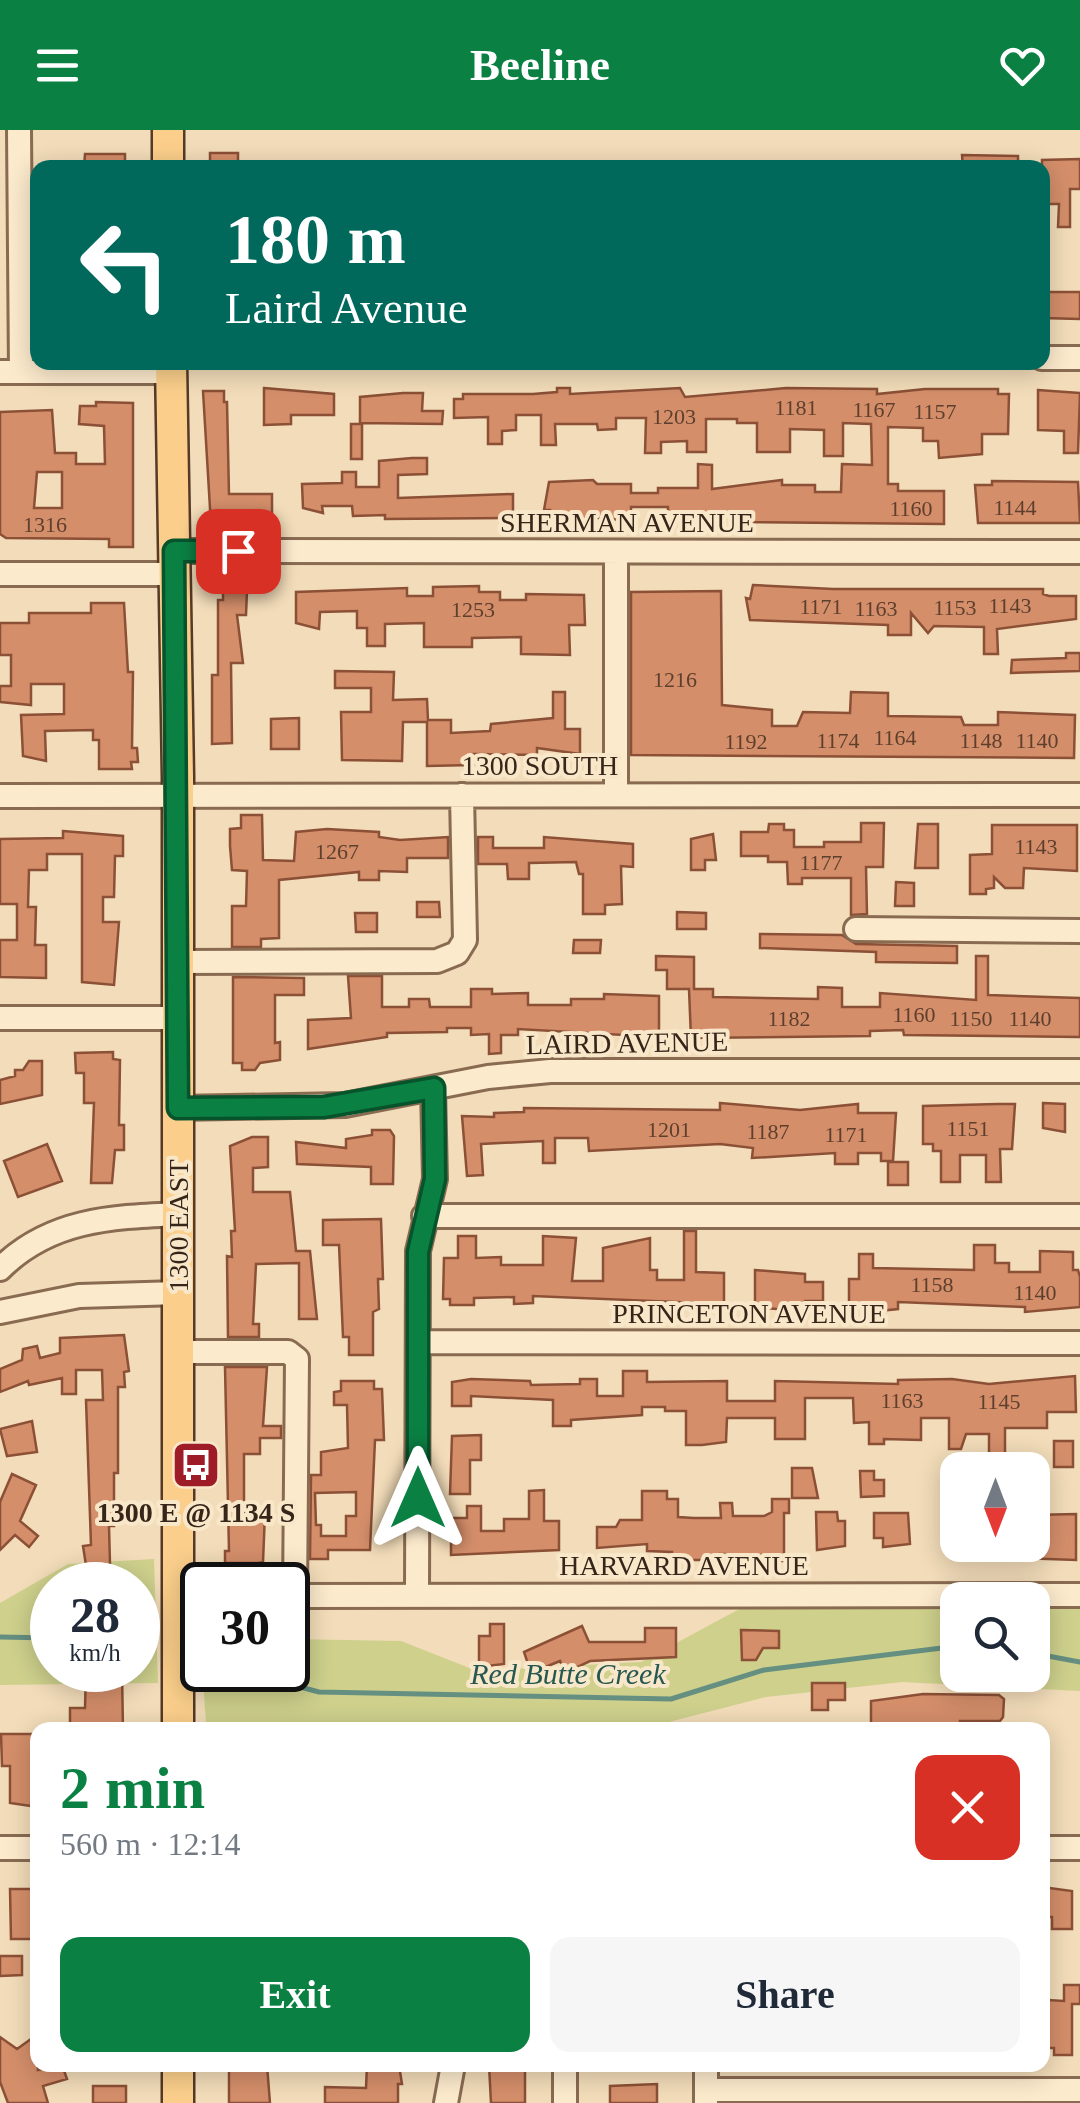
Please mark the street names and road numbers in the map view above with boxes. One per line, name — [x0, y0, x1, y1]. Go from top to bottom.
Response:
street label: SHERMAN AVENUE — [500, 507, 754, 538]
street label: 1300 SOUTH — [462, 750, 618, 781]
street label: LAIRD AVENUE — [526, 1026, 728, 1060]
street label: 1300 EAST — [163, 1160, 194, 1293]
street label: PRINCETON AVENUE — [612, 1298, 886, 1329]
street label: HARVARD AVENUE — [559, 1550, 809, 1581]

